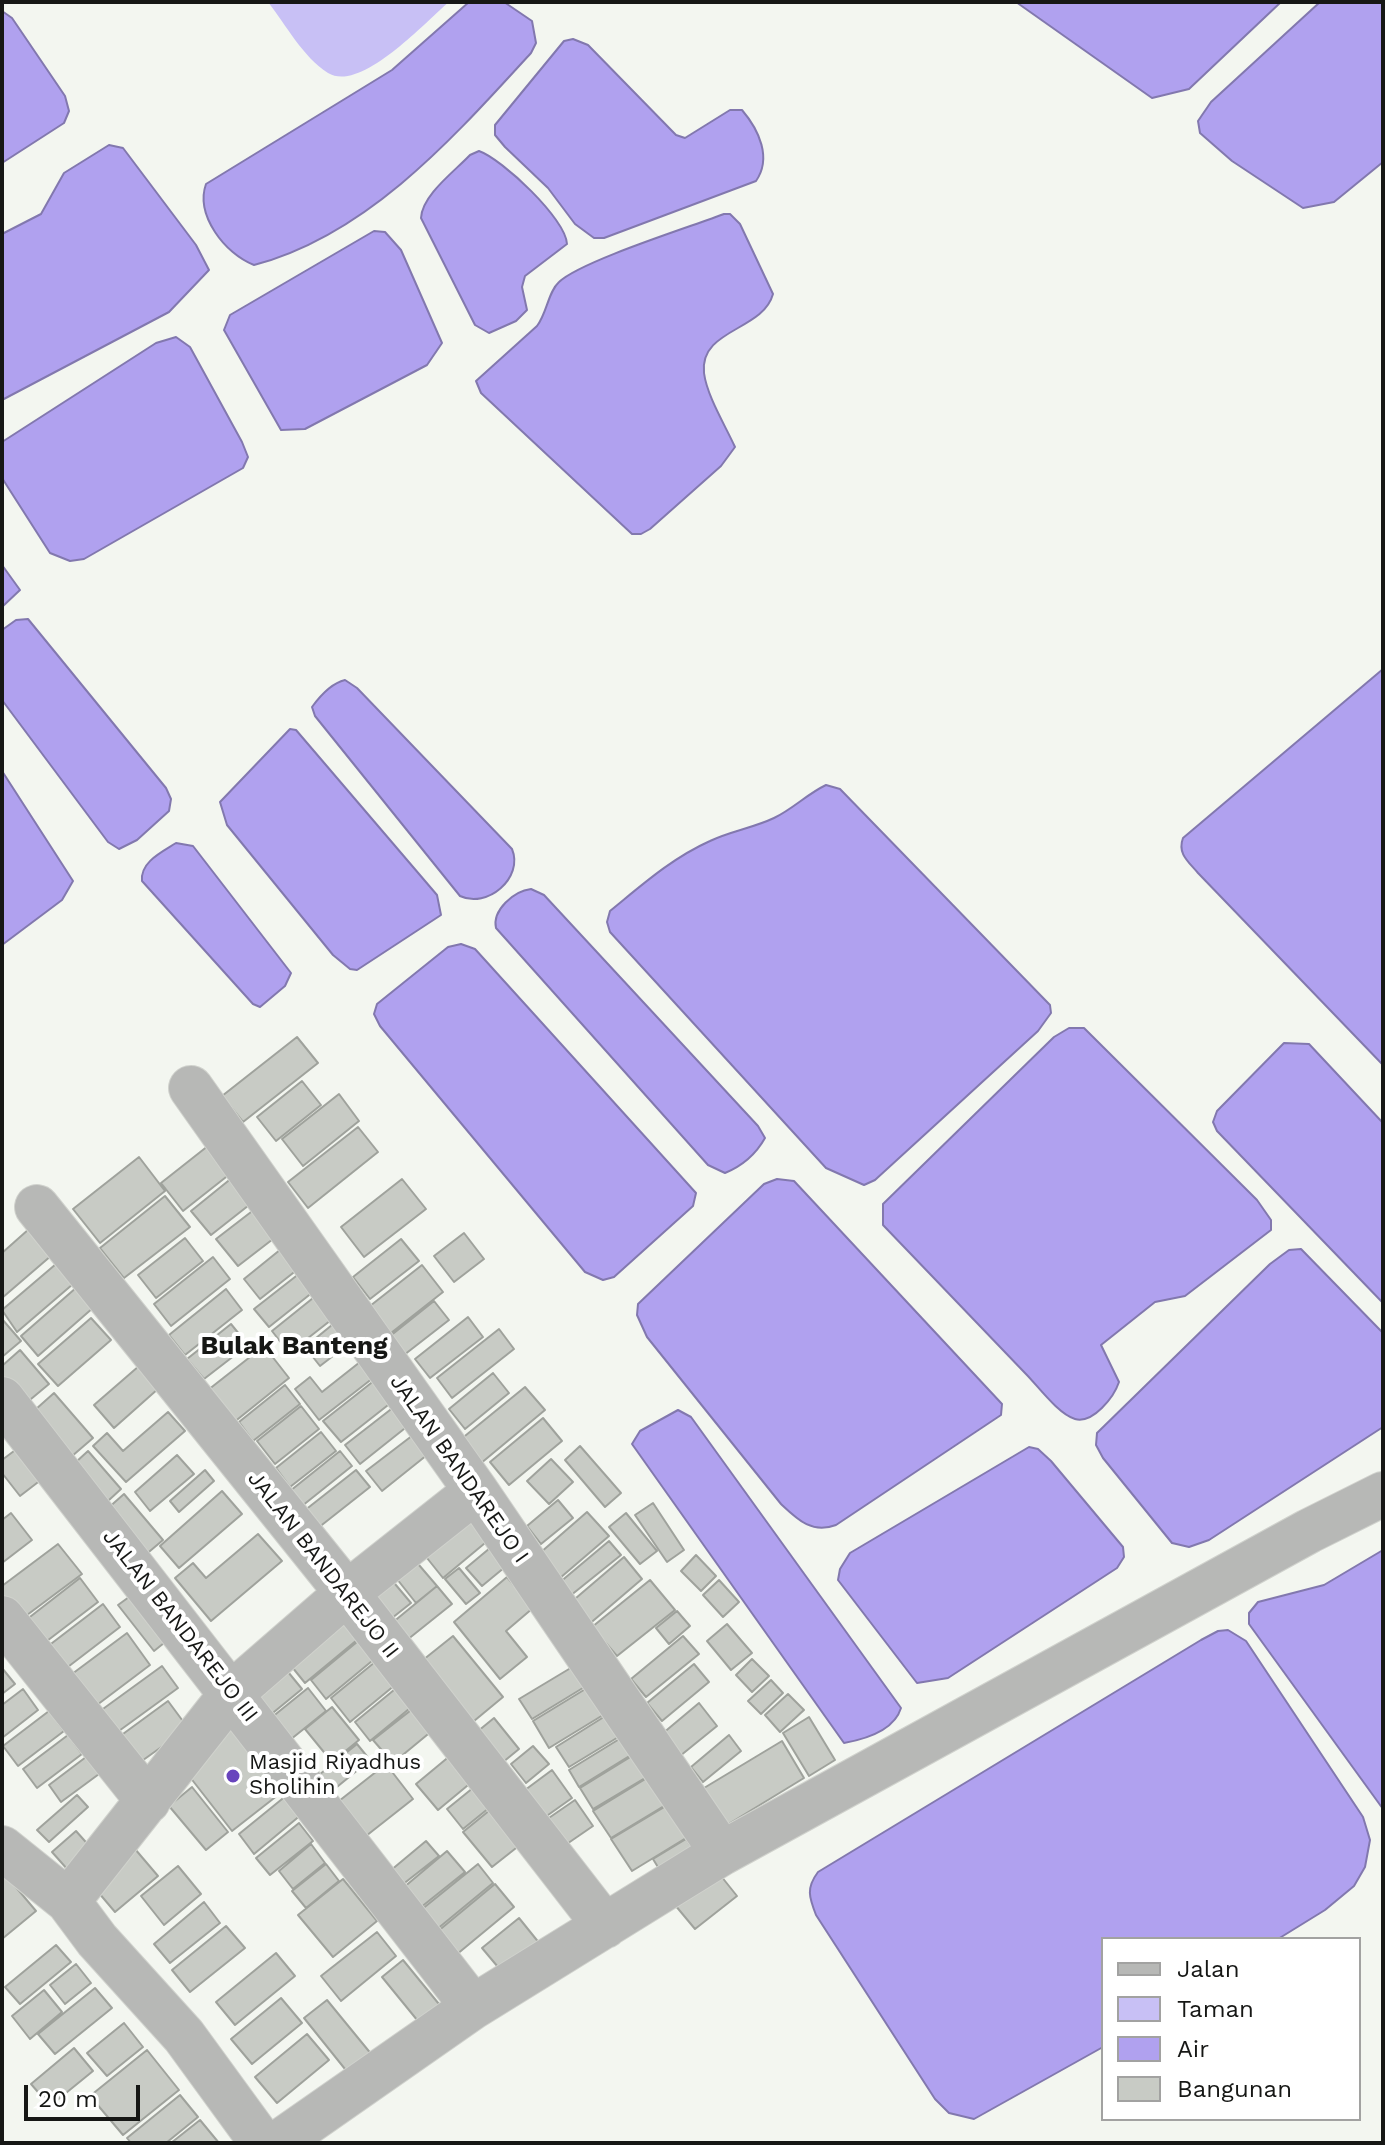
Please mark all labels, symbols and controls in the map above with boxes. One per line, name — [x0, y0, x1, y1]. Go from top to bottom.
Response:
district label: Bulak Banteng — [200, 1330, 388, 1362]
street label: JALAN BANDAREJO I — [384, 1370, 534, 1568]
street label: JALAN BANDAREJO II — [242, 1466, 404, 1664]
street label: JALAN BANDAREJO III — [97, 1525, 263, 1727]
place label: Masjid Riyadhus Sholihin — [249, 1750, 421, 1802]
marker: Masjid Riyadhus Sholihin — [224, 1767, 242, 1785]
legend — [1101, 1937, 1361, 2121]
text: Jalan — [1177, 1955, 1240, 1983]
text: Taman — [1177, 1995, 1254, 2023]
text: Air — [1177, 2035, 1209, 2063]
scale bar — [28, 2069, 144, 2119]
text: Bangunan — [1177, 2075, 1292, 2103]
text: 20 m — [38, 2085, 98, 2113]

